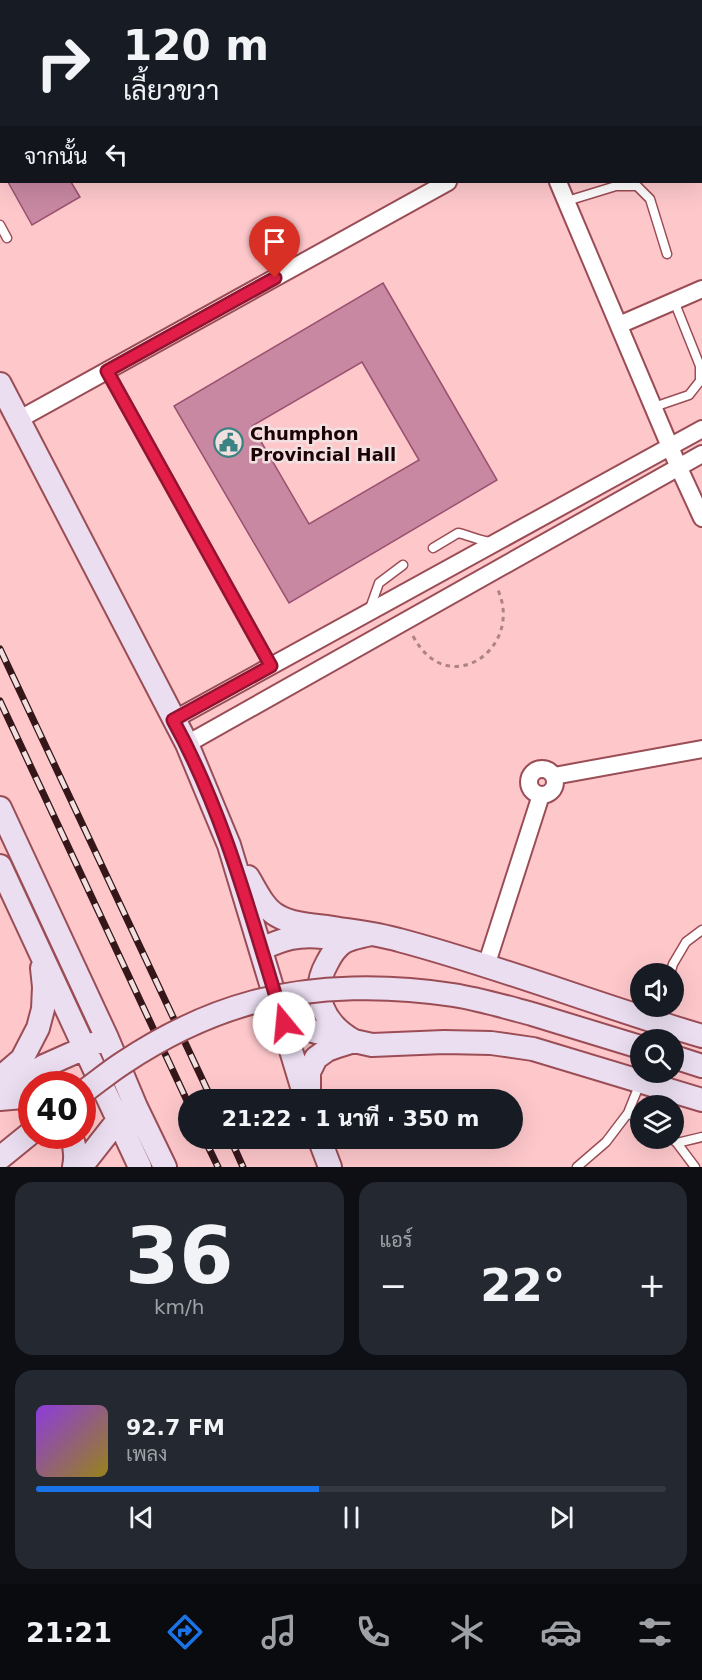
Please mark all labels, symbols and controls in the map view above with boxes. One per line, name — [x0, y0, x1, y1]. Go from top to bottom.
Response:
text: 120 m — [123, 21, 269, 70]
icon: right — [24, 24, 102, 102]
text: เลี้ยวขวา — [123, 75, 219, 106]
icon: left — [100, 138, 133, 171]
text: จากนั้น — [24, 144, 88, 169]
pin — [249, 216, 300, 278]
icon: arrive — [258, 225, 291, 258]
place label: Chumphon Provincial Hall — [250, 423, 396, 465]
public building icon: Chumphon Provincial Hall — [213, 427, 245, 459]
map controls — [630, 963, 684, 1149]
button: sound — [630, 963, 684, 1017]
position arrow — [252, 991, 316, 1055]
button: search — [630, 1029, 684, 1083]
speed limit sign: 40 — [18, 1071, 96, 1149]
button: layers — [630, 1095, 684, 1149]
text: 21:22 · 1 นาที · 350 m — [222, 1106, 479, 1131]
text: 36 — [125, 1211, 234, 1301]
text: แอร์ — [380, 1228, 413, 1252]
text: 22° — [480, 1259, 565, 1312]
text: − — [380, 1266, 407, 1305]
text: + — [638, 1266, 666, 1305]
text: km/h — [154, 1295, 204, 1319]
text: 92.7 FM — [126, 1415, 225, 1440]
text: เพลง — [126, 1442, 167, 1466]
icon: previous — [125, 1501, 158, 1534]
icon: pause — [335, 1501, 368, 1534]
icon: next — [545, 1501, 578, 1534]
icon: directions — [164, 1611, 206, 1653]
icon: music — [258, 1611, 300, 1653]
icon: phone — [352, 1611, 394, 1653]
icon: climate — [446, 1611, 488, 1653]
icon: car — [540, 1611, 582, 1653]
icon: filters — [634, 1611, 676, 1653]
text: 21:21 — [26, 1617, 112, 1648]

